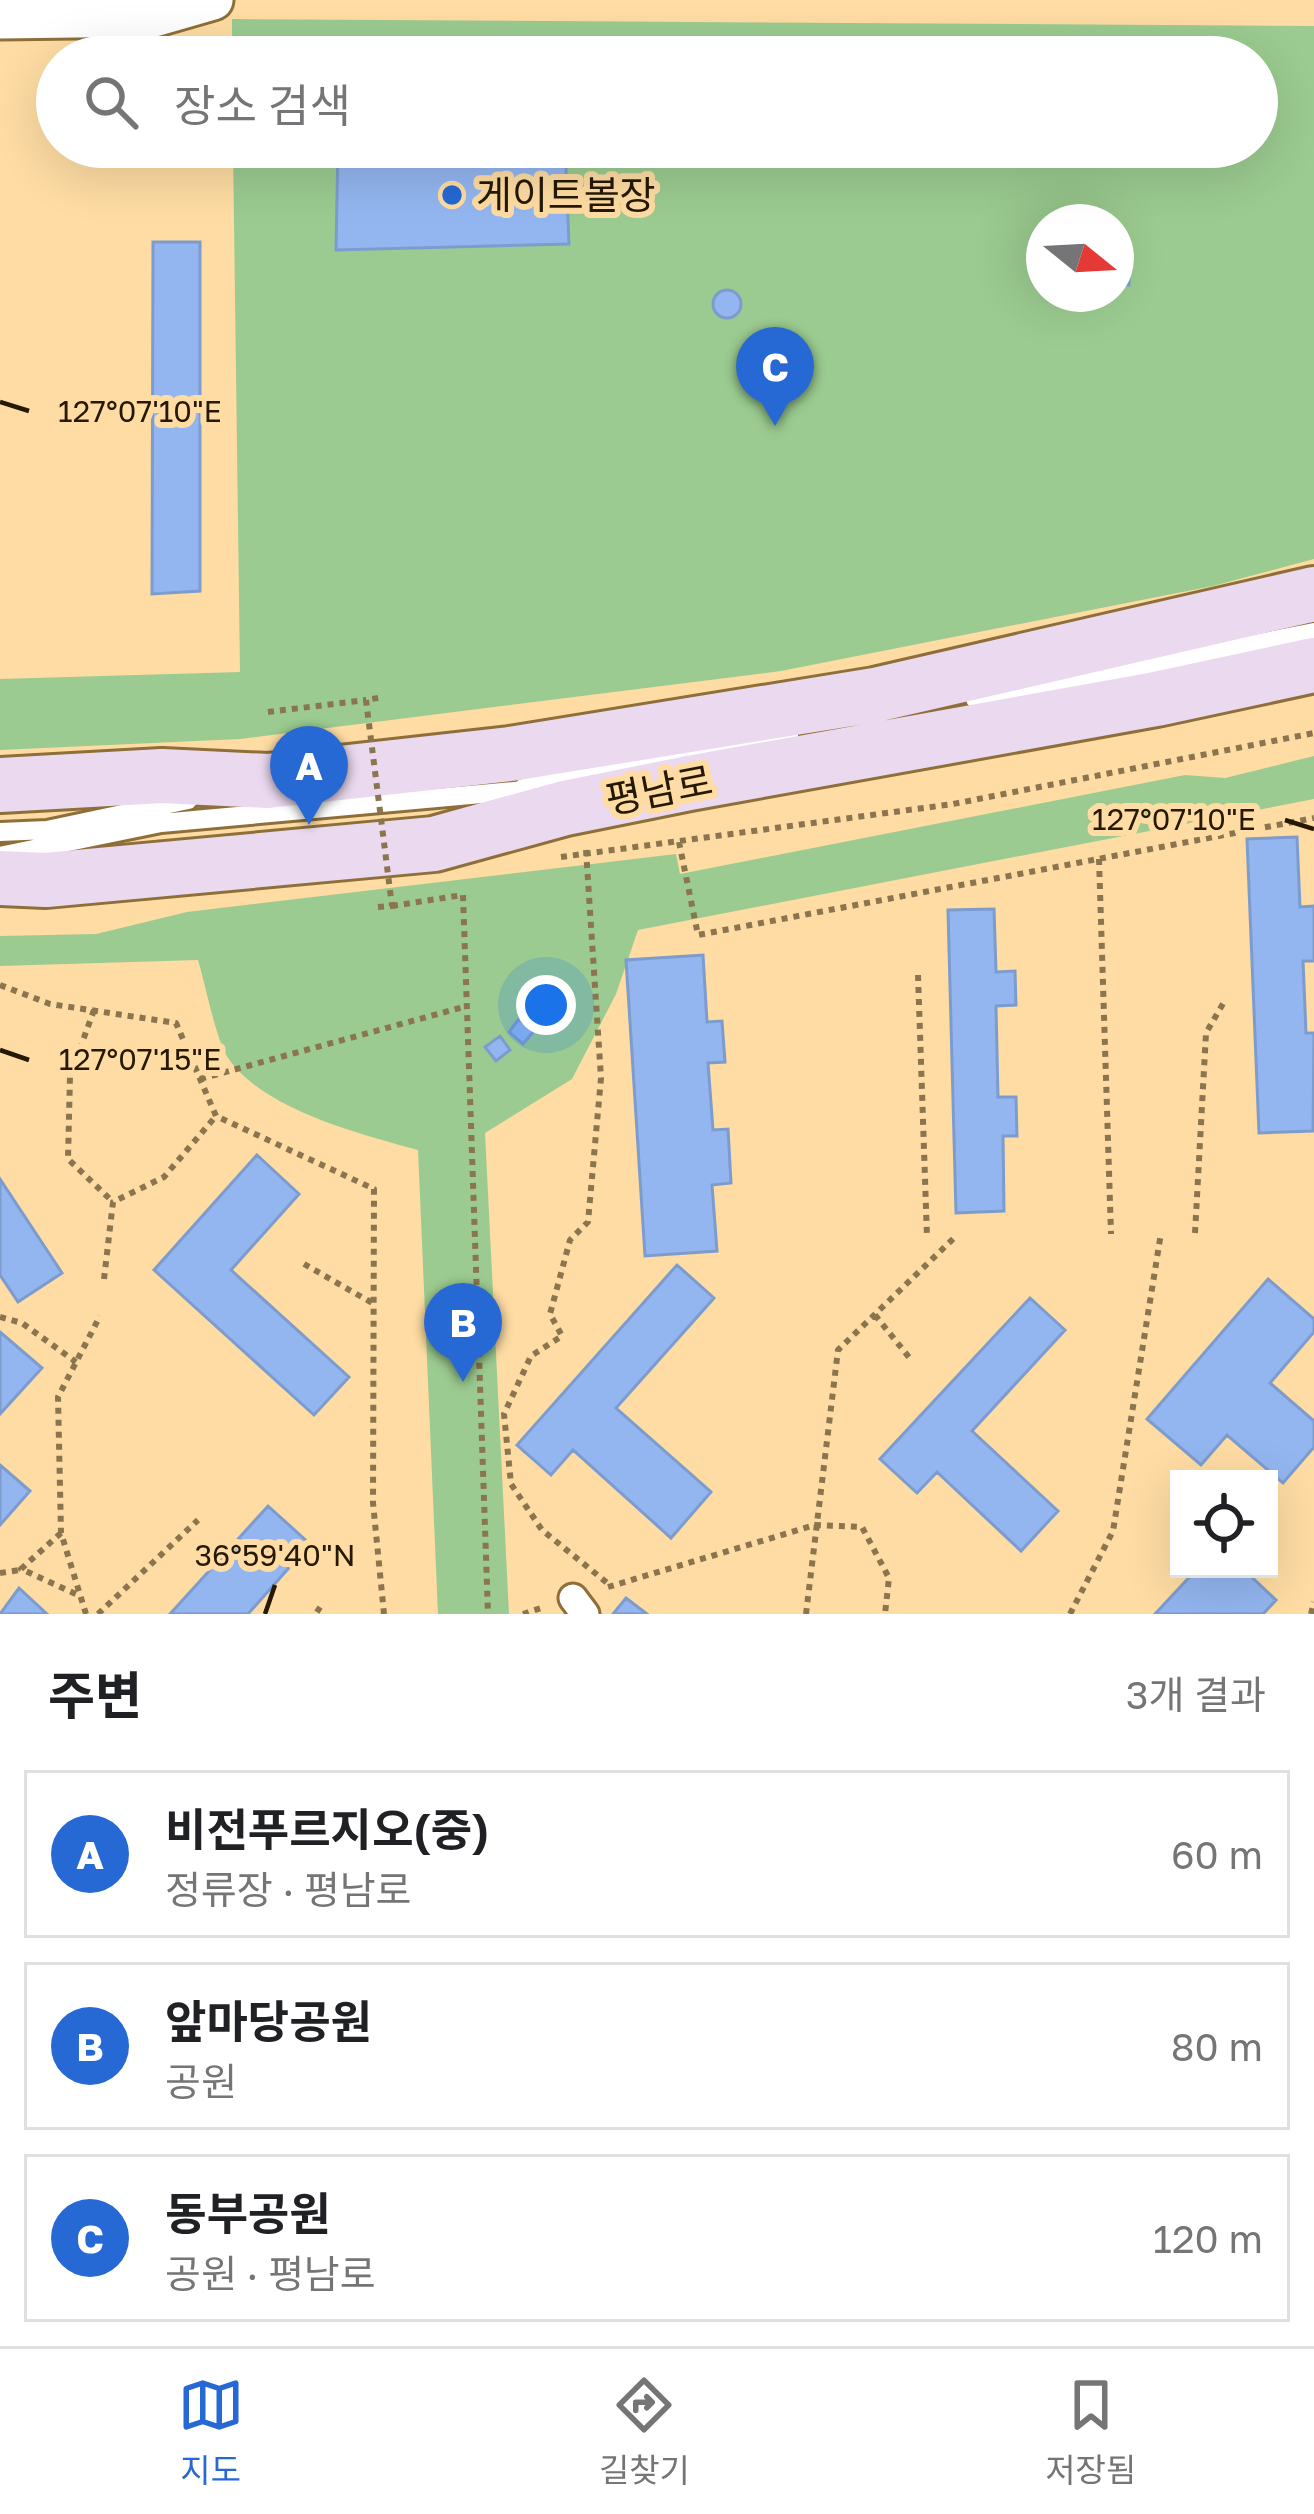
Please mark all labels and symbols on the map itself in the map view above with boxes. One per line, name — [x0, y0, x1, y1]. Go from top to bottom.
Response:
place label: 게이트볼장 — [476, 171, 655, 218]
marker: 게이트볼장 — [439, 182, 465, 208]
north arrow — [1026, 204, 1134, 312]
pin: C — [736, 327, 814, 426]
text: 127°07'10"E — [58, 393, 222, 429]
pin: A — [270, 726, 348, 825]
street label: 평남로 — [602, 756, 716, 823]
text: 127°07'10"E — [1092, 801, 1256, 837]
your location — [516, 975, 576, 1035]
text: 127°07'15"E — [59, 1041, 221, 1077]
pin: B — [424, 1283, 502, 1382]
text: 36°59'40"N — [195, 1537, 355, 1573]

